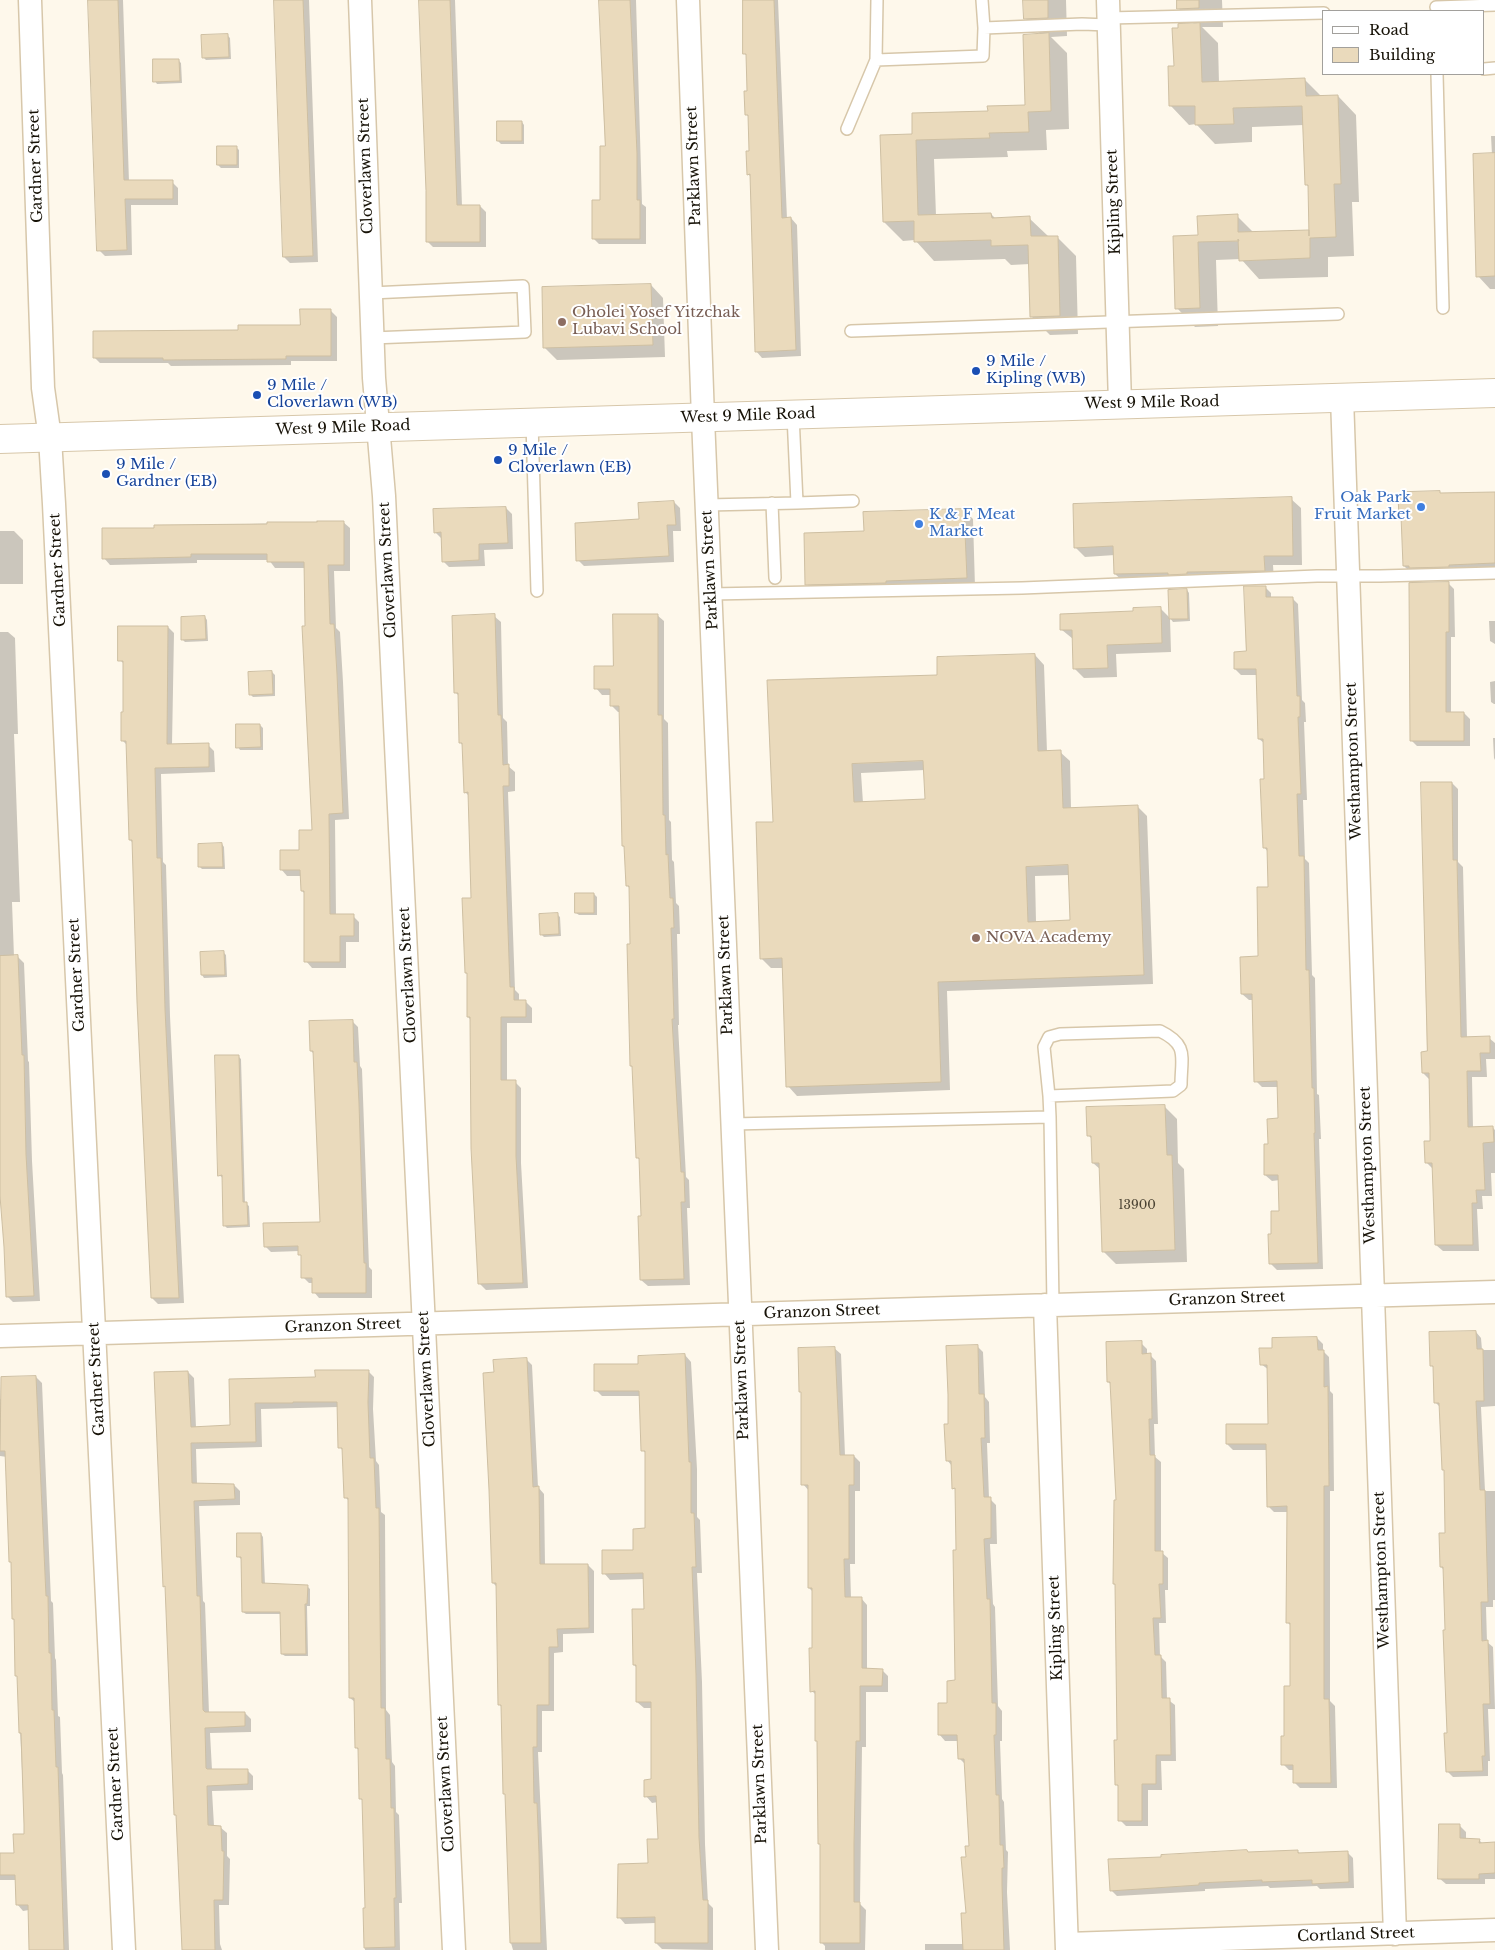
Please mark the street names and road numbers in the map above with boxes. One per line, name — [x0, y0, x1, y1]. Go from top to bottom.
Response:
street label: Cloverlawn Street — [355, 98, 377, 234]
street label: Parklawn Street — [683, 106, 705, 226]
street label: Gardner Street — [25, 109, 47, 223]
street label: Kipling Street — [1103, 149, 1125, 255]
street label: West 9 Mile Road — [1084, 393, 1220, 413]
street label: West 9 Mile Road — [680, 405, 816, 427]
street label: West 9 Mile Road — [275, 417, 411, 439]
street label: Cloverlawn Street — [375, 501, 401, 639]
street label: Parklawn Street — [698, 509, 722, 631]
street label: Gardner Street — [46, 513, 70, 627]
street label: Westhampton Street — [1342, 682, 1366, 840]
street label: Cloverlawn Street — [395, 906, 421, 1044]
street label: Parklawn Street — [715, 915, 737, 1035]
street label: Gardner Street — [65, 918, 89, 1032]
street label: Westhampton Street — [1356, 1086, 1380, 1244]
street label: Granzon Street — [1168, 1288, 1286, 1310]
street label: Granzon Street — [763, 1301, 881, 1323]
street label: Cloverlawn Street — [414, 1310, 440, 1448]
street label: Granzon Street — [284, 1315, 402, 1337]
street label: Parklawn Street — [731, 1320, 753, 1440]
street label: Gardner Street — [85, 1322, 109, 1436]
street label: Westhampton Street — [1370, 1491, 1394, 1649]
street label: Kipling Street — [1045, 1575, 1067, 1681]
street label: Cloverlawn Street — [433, 1715, 459, 1853]
street label: Parklawn Street — [749, 1724, 771, 1844]
street label: Gardner Street — [104, 1727, 128, 1841]
street label: Cortland Street — [1297, 1924, 1415, 1946]

